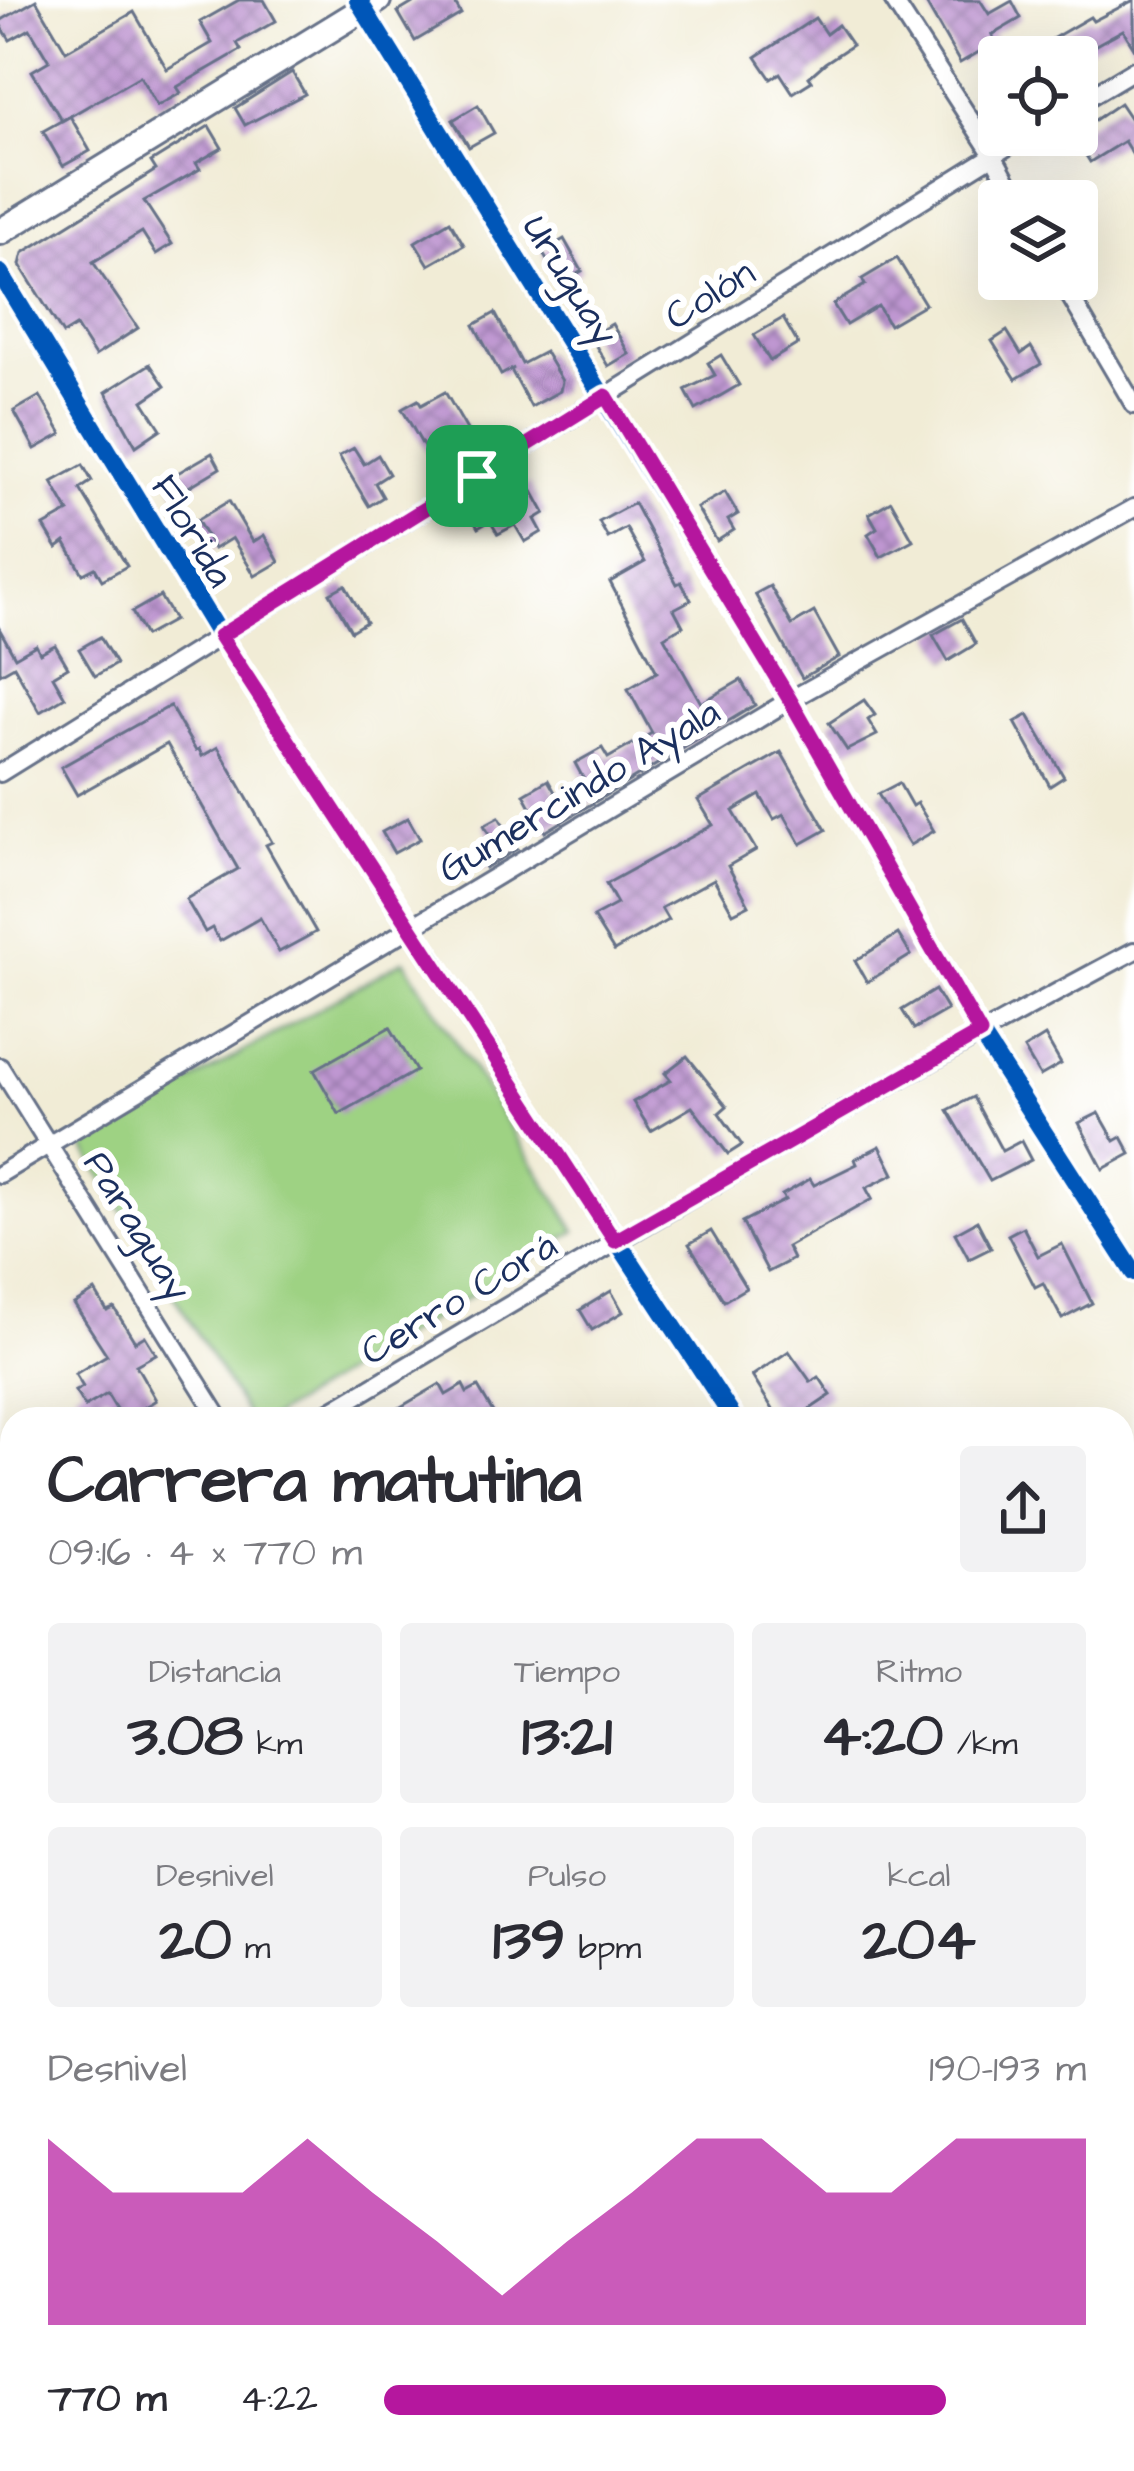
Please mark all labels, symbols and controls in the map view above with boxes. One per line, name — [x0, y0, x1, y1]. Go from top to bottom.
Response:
map controls — [978, 36, 1098, 300]
button: locate — [978, 36, 1098, 156]
button: layers — [978, 180, 1098, 300]
street label: Uruguay — [507, 205, 631, 357]
street label: Colón — [655, 247, 766, 344]
pin — [426, 425, 528, 527]
icon: arrive — [444, 443, 510, 509]
street label: Florida — [137, 465, 246, 598]
street label: Gumercindo Ayala — [429, 686, 731, 898]
street label: Paraguay — [68, 1141, 204, 1312]
street label: Cerro Corá — [351, 1220, 568, 1379]
text: Carrera matutina — [48, 1436, 582, 1528]
button: share — [960, 1446, 1086, 1572]
text: 09:16 · 4 × 770 m — [48, 1527, 362, 1581]
text: Distancia — [149, 1649, 281, 1695]
text: Tiempo — [514, 1649, 620, 1695]
text: Ritmo — [876, 1649, 962, 1695]
text: 3.08 — [128, 1695, 243, 1778]
text: 13:21 — [522, 1695, 612, 1778]
text: 4:20 — [820, 1695, 943, 1778]
text: km — [243, 1721, 302, 1767]
text: /km — [943, 1721, 1018, 1767]
text: Desnivel — [156, 1853, 274, 1899]
text: Pulso — [528, 1853, 606, 1899]
text: kcal — [887, 1853, 951, 1899]
text: 20 — [159, 1899, 232, 1982]
text: 139 — [493, 1899, 565, 1982]
text: 204 — [862, 1899, 976, 1982]
text: m — [232, 1925, 271, 1971]
text: bpm — [565, 1925, 641, 1971]
text: Desnivel — [48, 2043, 187, 2097]
text: 190–193 m — [929, 2043, 1086, 2097]
text: 770 m — [48, 2373, 167, 2427]
text: 4:22 — [240, 2373, 318, 2427]

